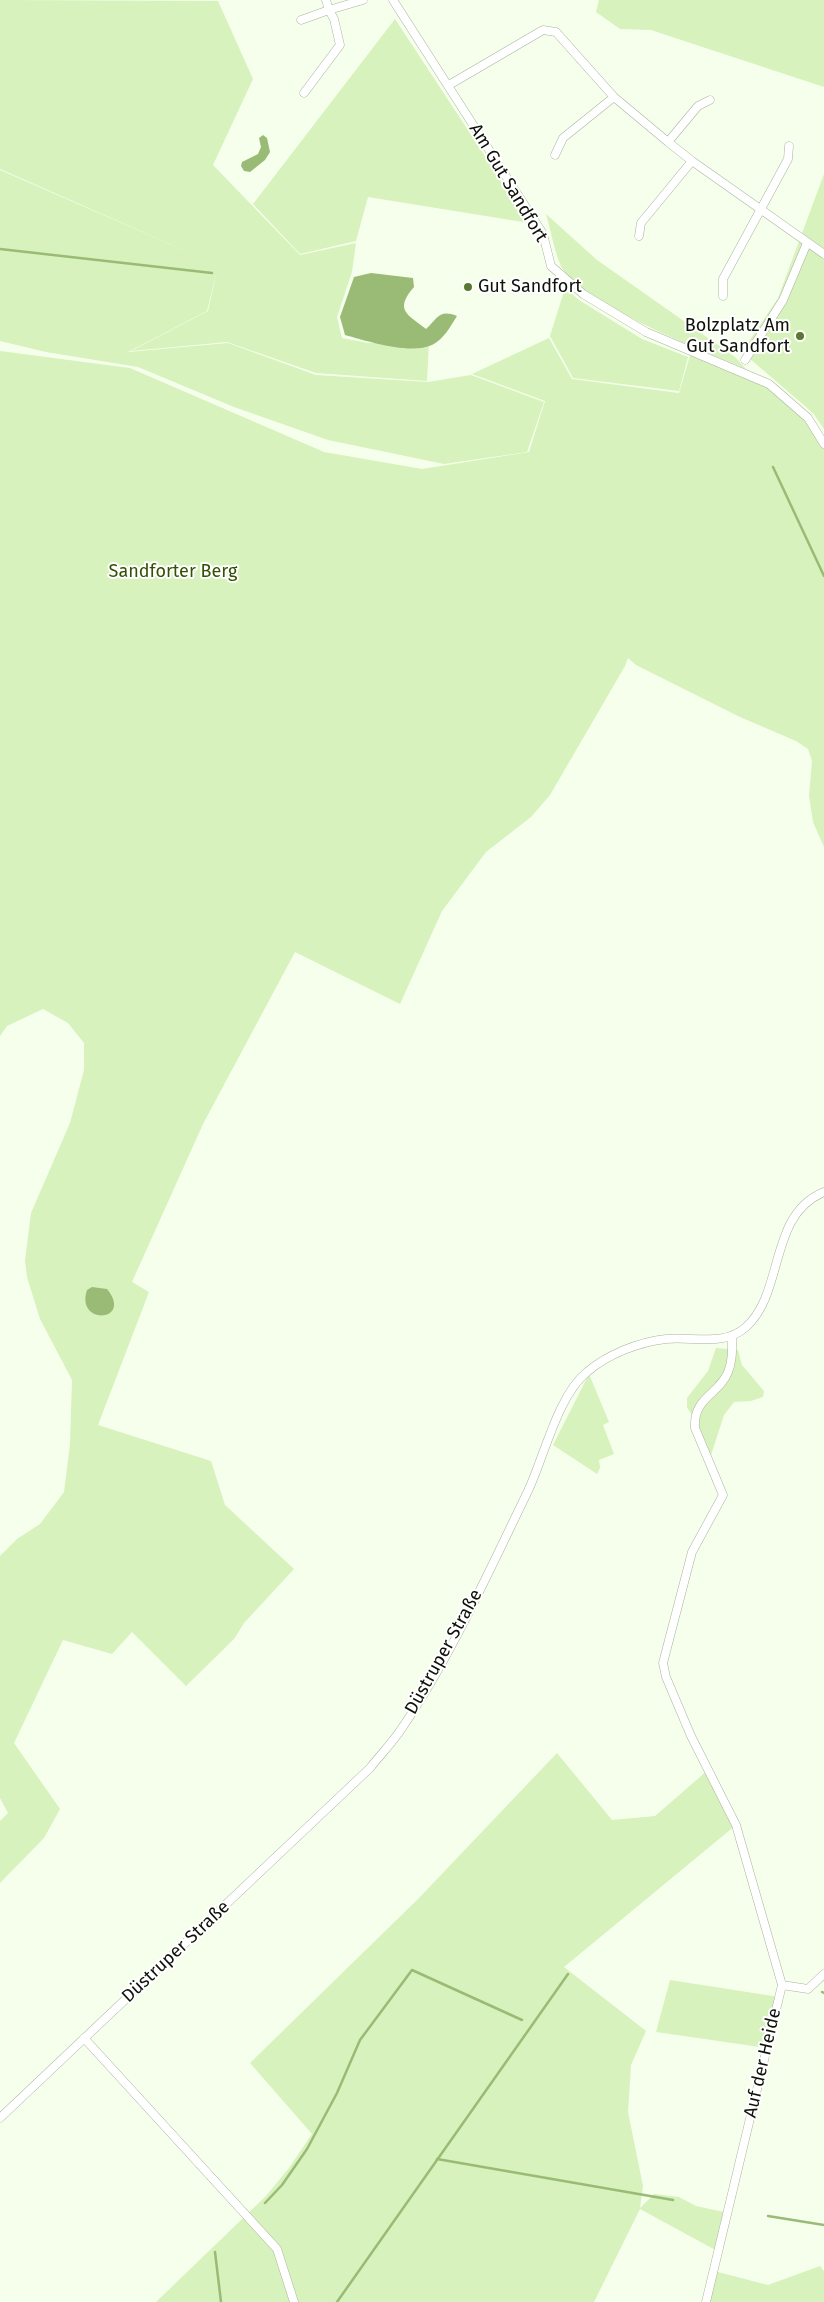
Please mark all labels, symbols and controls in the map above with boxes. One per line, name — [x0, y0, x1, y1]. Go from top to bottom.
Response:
street label: Am Gut Sandfort — [464, 120, 552, 246]
place label: Gut Sandfort — [478, 276, 582, 298]
marker: Gut Sandfort — [462, 281, 474, 293]
place label: Bolzplatz Am Gut Sandfort — [685, 315, 790, 358]
marker: Bolzplatz Am Gut Sandfort — [794, 330, 806, 342]
park label: Sandforter Berg — [109, 561, 237, 583]
street label: Düstruper Straße — [401, 1586, 487, 1718]
street label: Düstruper Straße — [118, 1897, 234, 2007]
street label: Auf der Heide — [740, 2006, 786, 2120]

